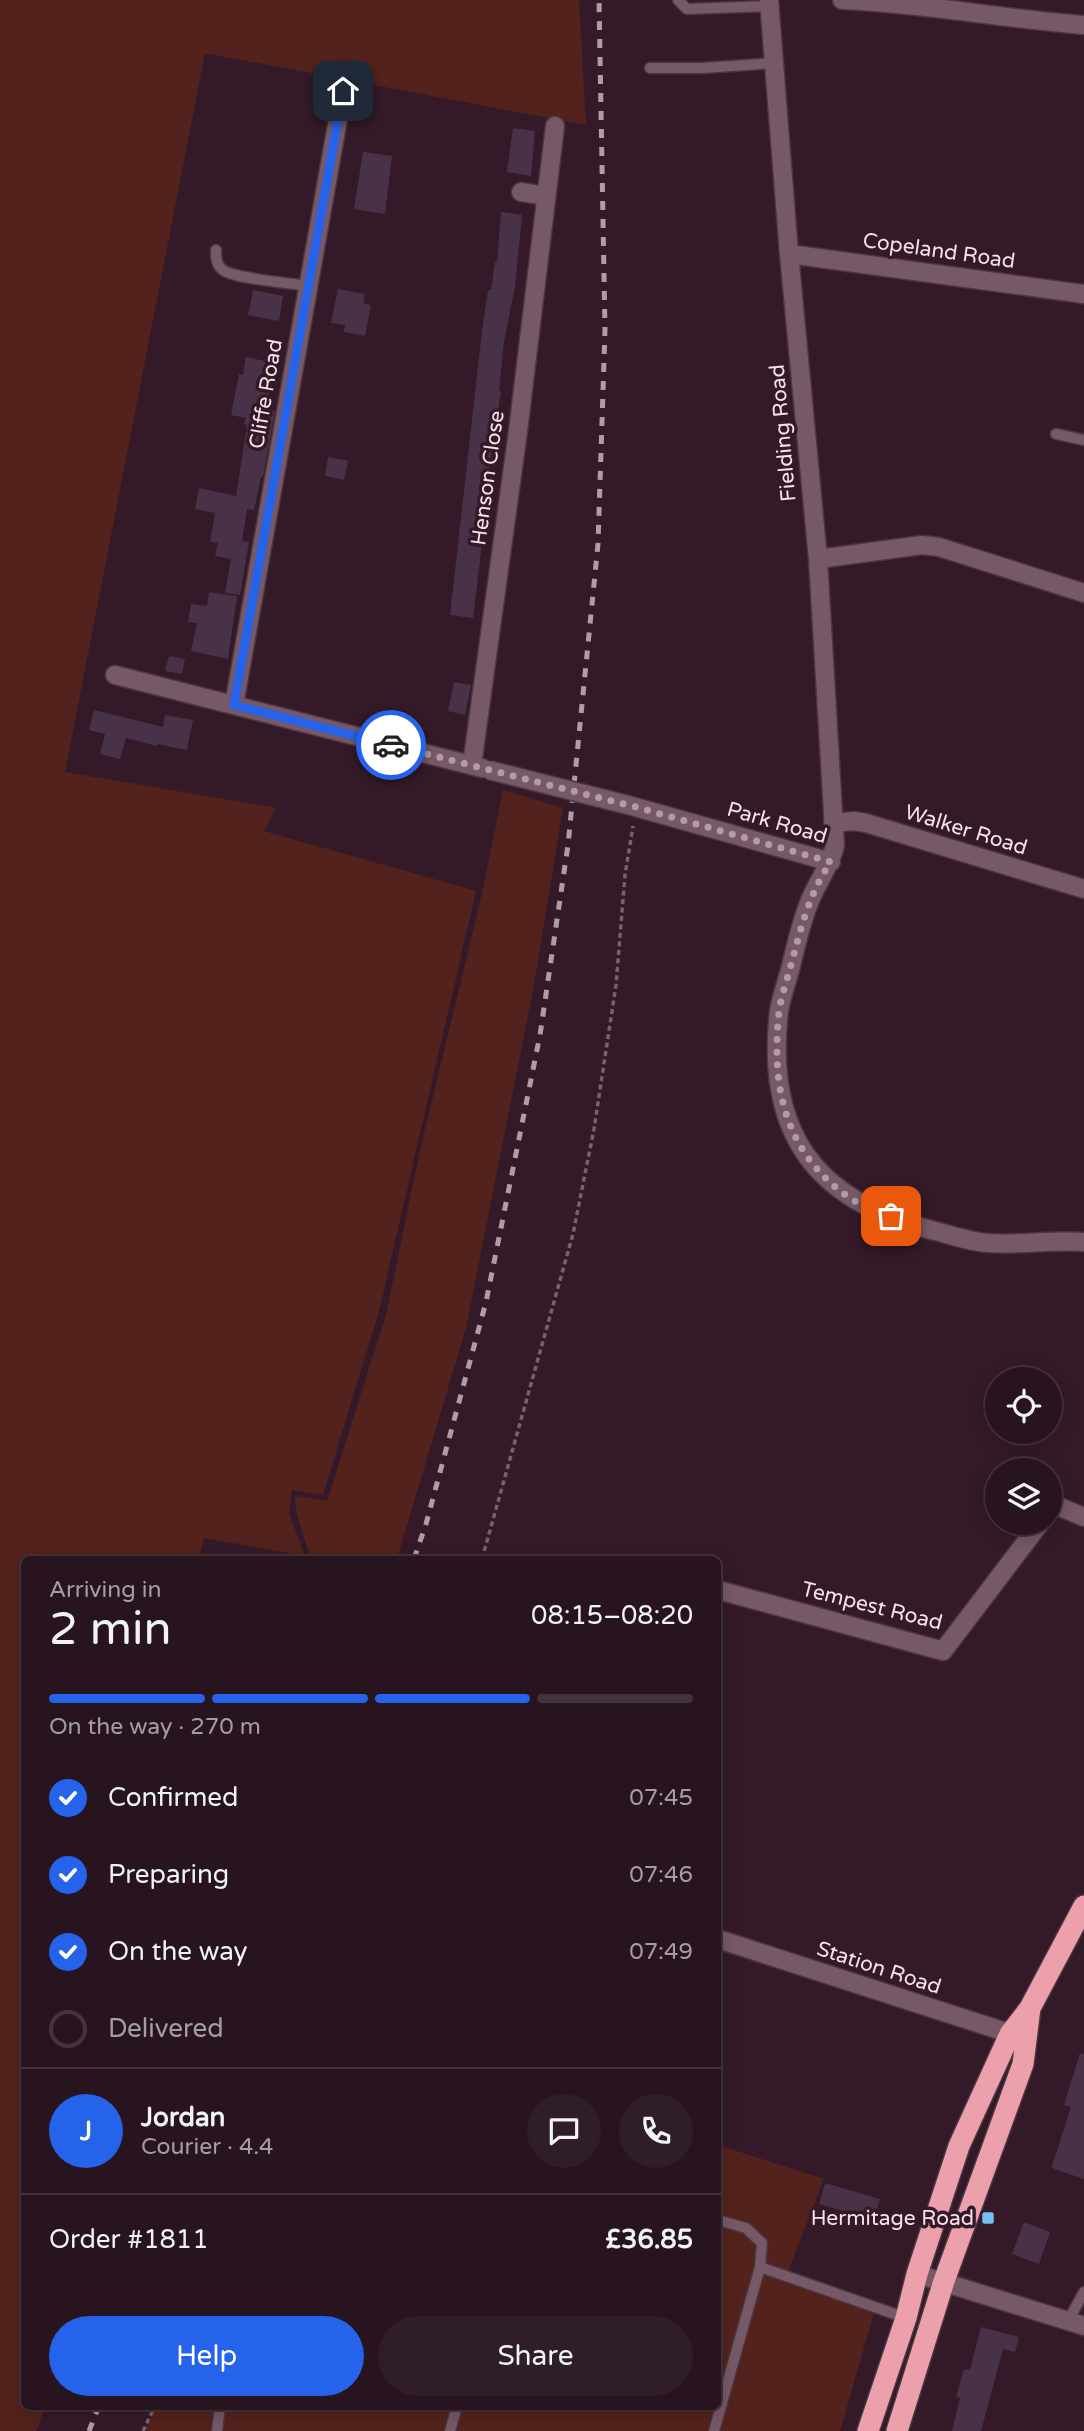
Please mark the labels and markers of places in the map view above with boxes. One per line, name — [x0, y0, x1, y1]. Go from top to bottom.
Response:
pin — [313, 61, 373, 121]
pin — [861, 1186, 921, 1246]
place label: Hermitage Road — [811, 2206, 974, 2231]
marker: Hermitage Road — [980, 2210, 996, 2226]

